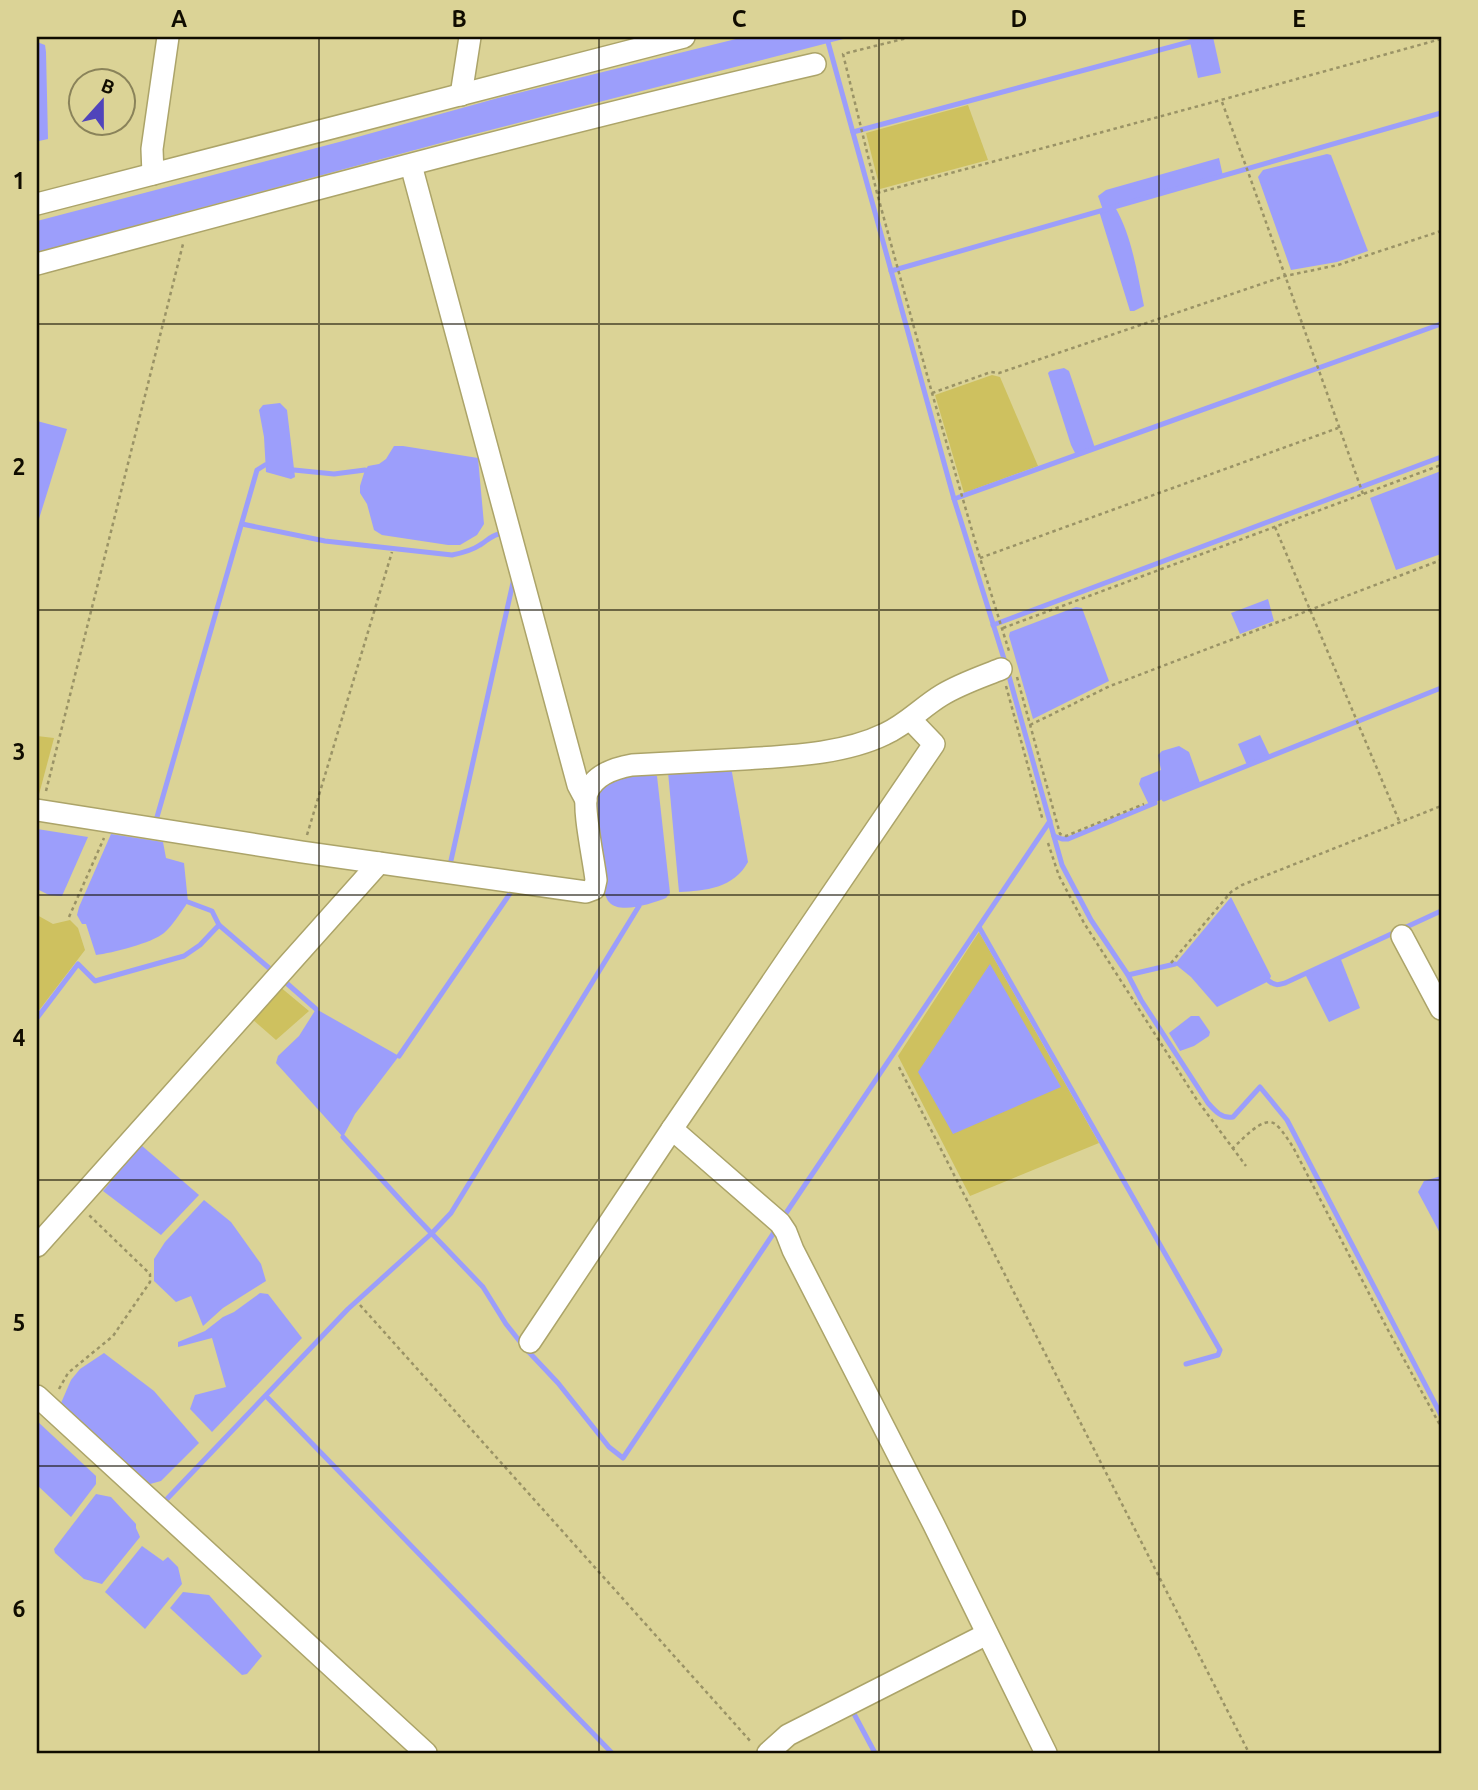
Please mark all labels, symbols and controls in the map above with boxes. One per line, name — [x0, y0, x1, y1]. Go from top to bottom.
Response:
text: A — [171, 6, 187, 31]
text: B — [451, 6, 467, 31]
text: C — [732, 6, 747, 31]
text: D — [1011, 6, 1027, 31]
text: E — [1292, 6, 1306, 31]
north arrow — [66, 66, 136, 136]
text: B — [98, 74, 118, 99]
text: 1 — [13, 168, 25, 193]
text: 2 — [13, 454, 25, 479]
text: 3 — [13, 739, 25, 764]
text: 4 — [13, 1025, 26, 1050]
text: 5 — [13, 1310, 25, 1335]
text: 6 — [13, 1596, 26, 1621]

